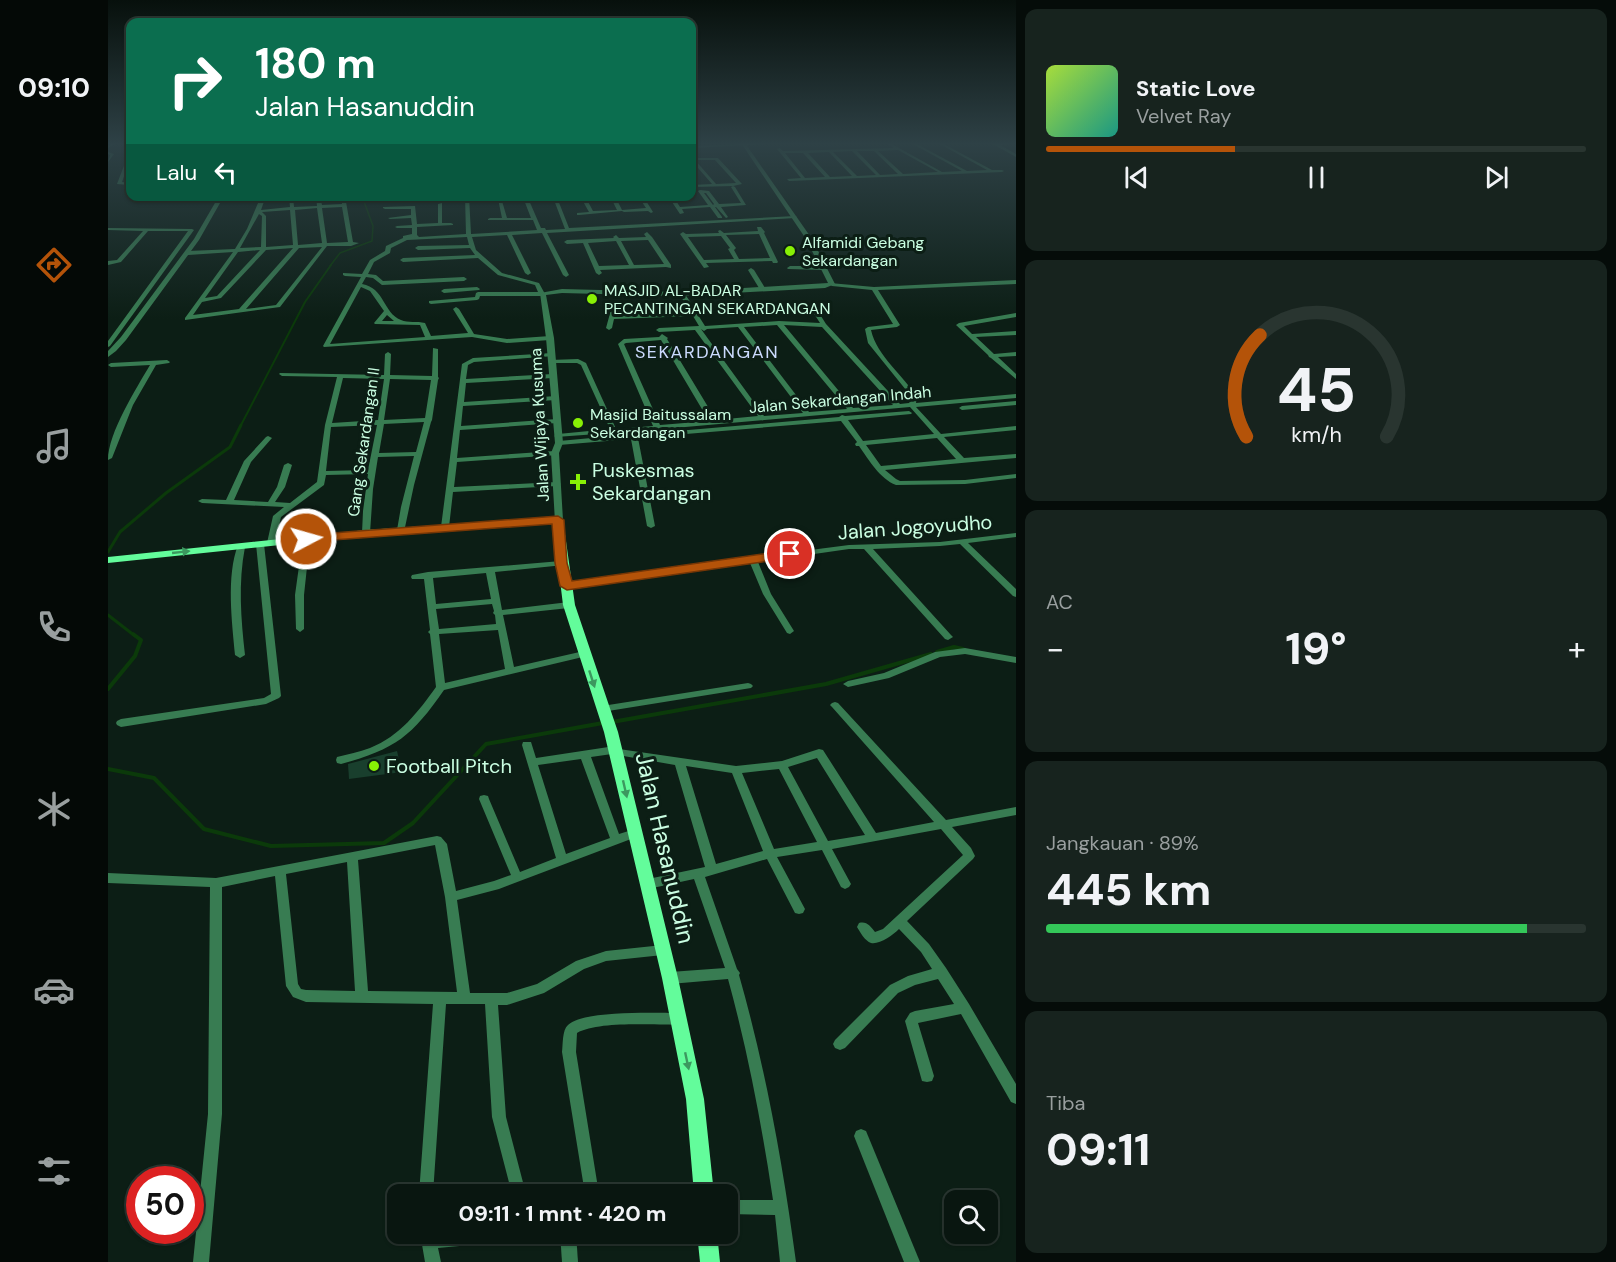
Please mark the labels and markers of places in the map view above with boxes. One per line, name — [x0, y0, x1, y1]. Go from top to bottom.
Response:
place label: Alfamidi Gebang Sekardangan — [802, 232, 924, 271]
marker: Alfamidi Gebang Sekardangan — [783, 244, 797, 258]
place label: MASJID AL-BADAR PECANTINGAN SEKARDANGAN — [604, 280, 831, 319]
marker: MASJID AL-BADAR PECANTINGAN SEKARDANGAN — [585, 292, 599, 306]
place label: Masjid Baitussalam Sekardangan — [590, 404, 731, 443]
marker: Masjid Baitussalam Sekardangan — [571, 416, 585, 430]
place label: Puskesmas Sekardangan — [592, 457, 711, 506]
marker: Puskesmas Sekardangan — [569, 473, 587, 491]
pin — [764, 528, 815, 579]
place label: Football Pitch — [386, 753, 512, 779]
marker: Football Pitch — [367, 759, 381, 773]

